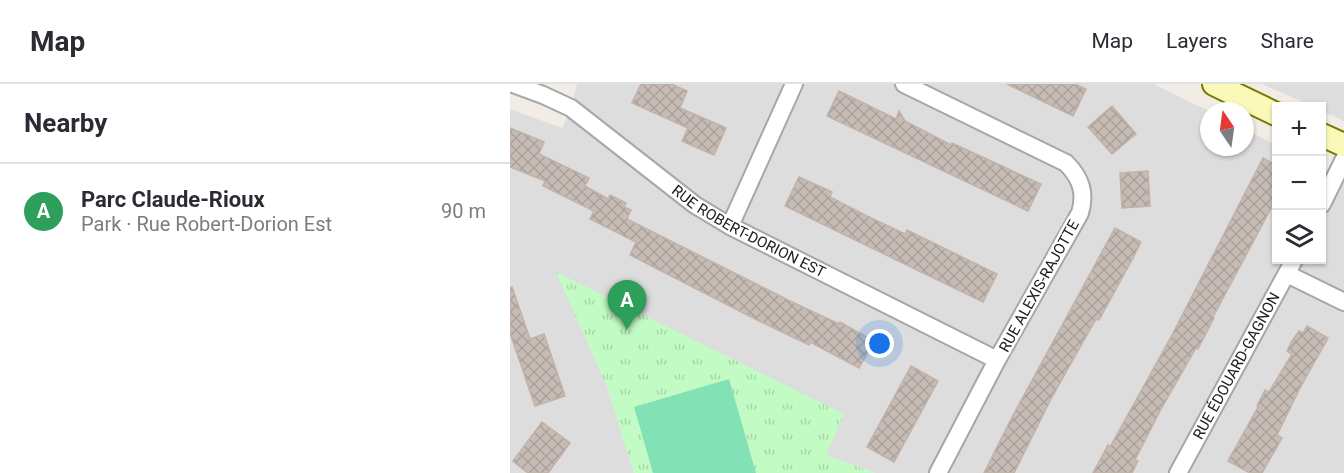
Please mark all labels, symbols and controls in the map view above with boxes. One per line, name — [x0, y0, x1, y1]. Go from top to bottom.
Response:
text: Map — [30, 25, 85, 58]
text: Map — [1091, 29, 1133, 53]
text: Layers — [1166, 29, 1227, 53]
text: Share — [1260, 29, 1314, 53]
north arrow — [1200, 102, 1254, 156]
map controls — [1272, 102, 1326, 264]
button: + — [1272, 102, 1326, 156]
text: Nearby — [24, 108, 107, 138]
button: − — [1272, 156, 1326, 210]
street label: RUE ROBERT-DORION EST — [668, 181, 829, 281]
text: Parc Claude-Rioux — [81, 187, 265, 212]
text: A — [37, 199, 50, 223]
text: 90 m — [441, 199, 486, 223]
button: layers — [1272, 210, 1326, 264]
text: Park · Rue Robert-Dorion Est — [81, 212, 332, 236]
street label: RUE ALEXIS-RAJOTTE — [995, 216, 1083, 355]
pin: A — [608, 280, 646, 330]
street label: RUE ÉDOUARD-GAGNON — [1189, 289, 1284, 442]
your location — [865, 329, 894, 358]

